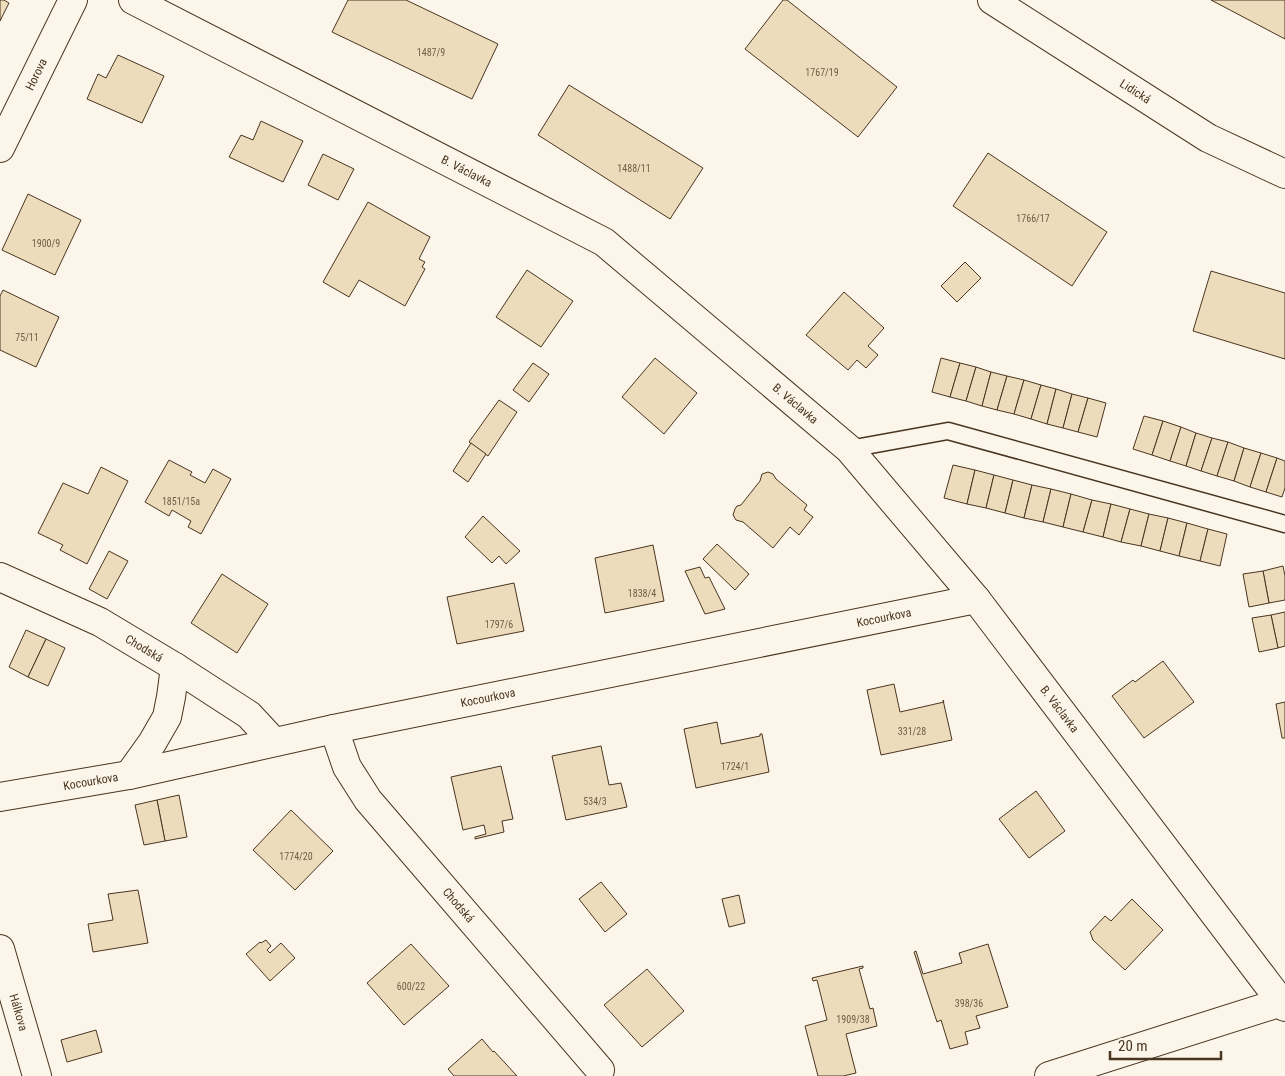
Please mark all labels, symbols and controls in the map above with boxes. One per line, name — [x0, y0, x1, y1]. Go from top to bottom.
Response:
house number: 1487/9 — [417, 47, 445, 58]
street label: Horova — [23, 56, 50, 93]
house number: 1767/19 — [805, 67, 839, 78]
street label: Lidická — [1117, 76, 1154, 107]
street label: B. Václavka — [439, 153, 494, 190]
house number: 1488/11 — [617, 163, 651, 174]
house number: 1766/17 — [1016, 213, 1050, 224]
house number: 1900/9 — [32, 238, 60, 249]
house number: 75/11 — [15, 332, 39, 343]
street label: B. Václavka — [770, 381, 821, 427]
house number: 1851/15a — [162, 496, 200, 507]
house number: 1838/4 — [628, 588, 656, 599]
street label: Kocourkova — [855, 605, 913, 630]
house number: 1797/6 — [485, 619, 513, 630]
street label: Chodská — [123, 632, 166, 665]
street label: B. Václavka — [1037, 683, 1082, 736]
street label: Kocourkova — [459, 685, 517, 710]
house number: 331/28 — [898, 726, 926, 737]
house number: 1724/1 — [721, 761, 749, 772]
street label: Kocourkova — [62, 770, 120, 793]
house number: 534/3 — [583, 796, 607, 807]
house number: 1774/20 — [279, 851, 313, 862]
street label: Chodská — [440, 885, 477, 926]
house number: 600/22 — [397, 981, 425, 992]
street label: Hálkova — [6, 992, 31, 1033]
house number: 398/36 — [955, 998, 983, 1009]
house number: 1909/38 — [836, 1014, 870, 1025]
scale bar — [1110, 1028, 1221, 1060]
text: 20 m — [1118, 1037, 1148, 1055]

